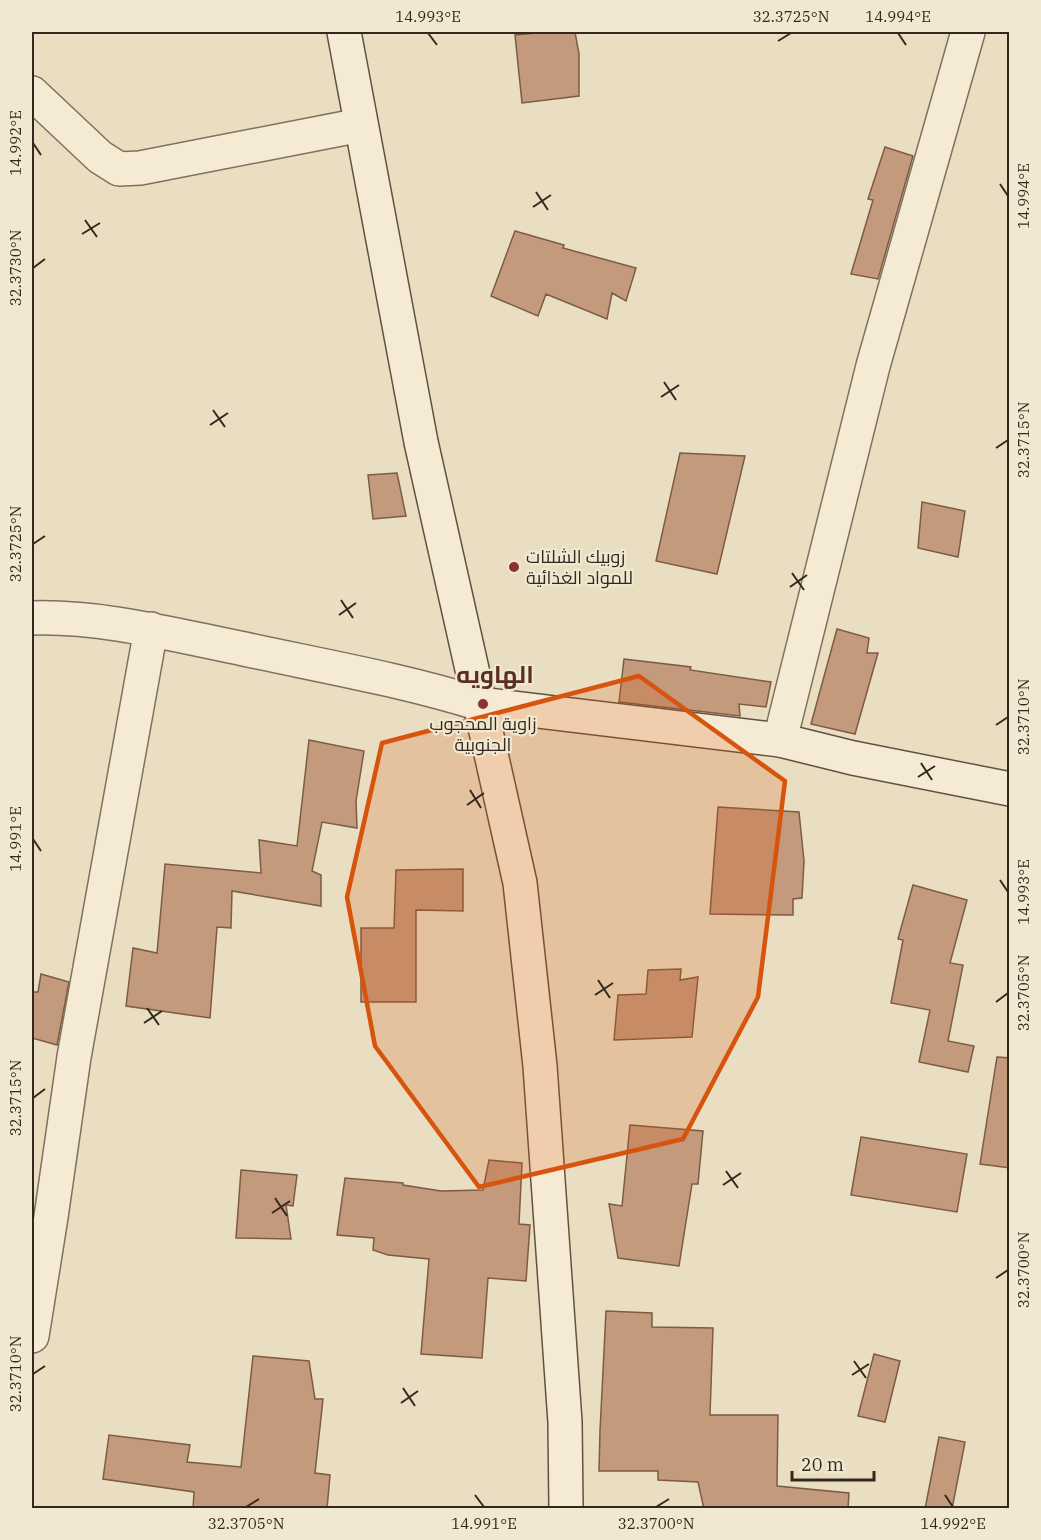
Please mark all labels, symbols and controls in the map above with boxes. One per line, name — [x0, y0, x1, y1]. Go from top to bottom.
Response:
text: 14.993°E — [395, 7, 461, 26]
text: 32.3725°N — [753, 7, 829, 26]
text: 14.994°E — [865, 7, 931, 26]
text: 14.992°E — [6, 110, 25, 176]
text: 14.994°E — [1014, 163, 1033, 229]
text: 32.3730°N — [6, 230, 25, 306]
text: 32.3715°N — [1014, 402, 1033, 478]
text: 32.3725°N — [6, 506, 25, 582]
place label: زوبيك الشلتات للمواد الغذائية — [526, 545, 633, 589]
marker: زوبيك الشلتات للمواد الغذائية — [507, 560, 521, 574]
district label: الهاويه — [456, 658, 534, 690]
text: 32.3710°N — [1014, 679, 1033, 755]
marker: زاوية المحجوب الجنوبية — [476, 697, 490, 711]
place label: زاوية المحجوب الجنوبية — [429, 712, 537, 756]
text: 14.991°E — [6, 806, 25, 872]
text: 14.993°E — [1014, 859, 1033, 925]
text: 32.3705°N — [1014, 955, 1033, 1031]
text: 32.3715°N — [6, 1060, 25, 1136]
text: 32.3700°N — [1014, 1232, 1033, 1308]
text: 32.3710°N — [6, 1336, 25, 1412]
scale bar — [792, 1444, 874, 1482]
text: 20 m — [801, 1453, 844, 1476]
text: 32.3705°N — [208, 1514, 284, 1533]
text: 14.991°E — [451, 1514, 517, 1533]
text: 32.3700°N — [618, 1514, 694, 1533]
text: 14.992°E — [920, 1514, 986, 1533]

